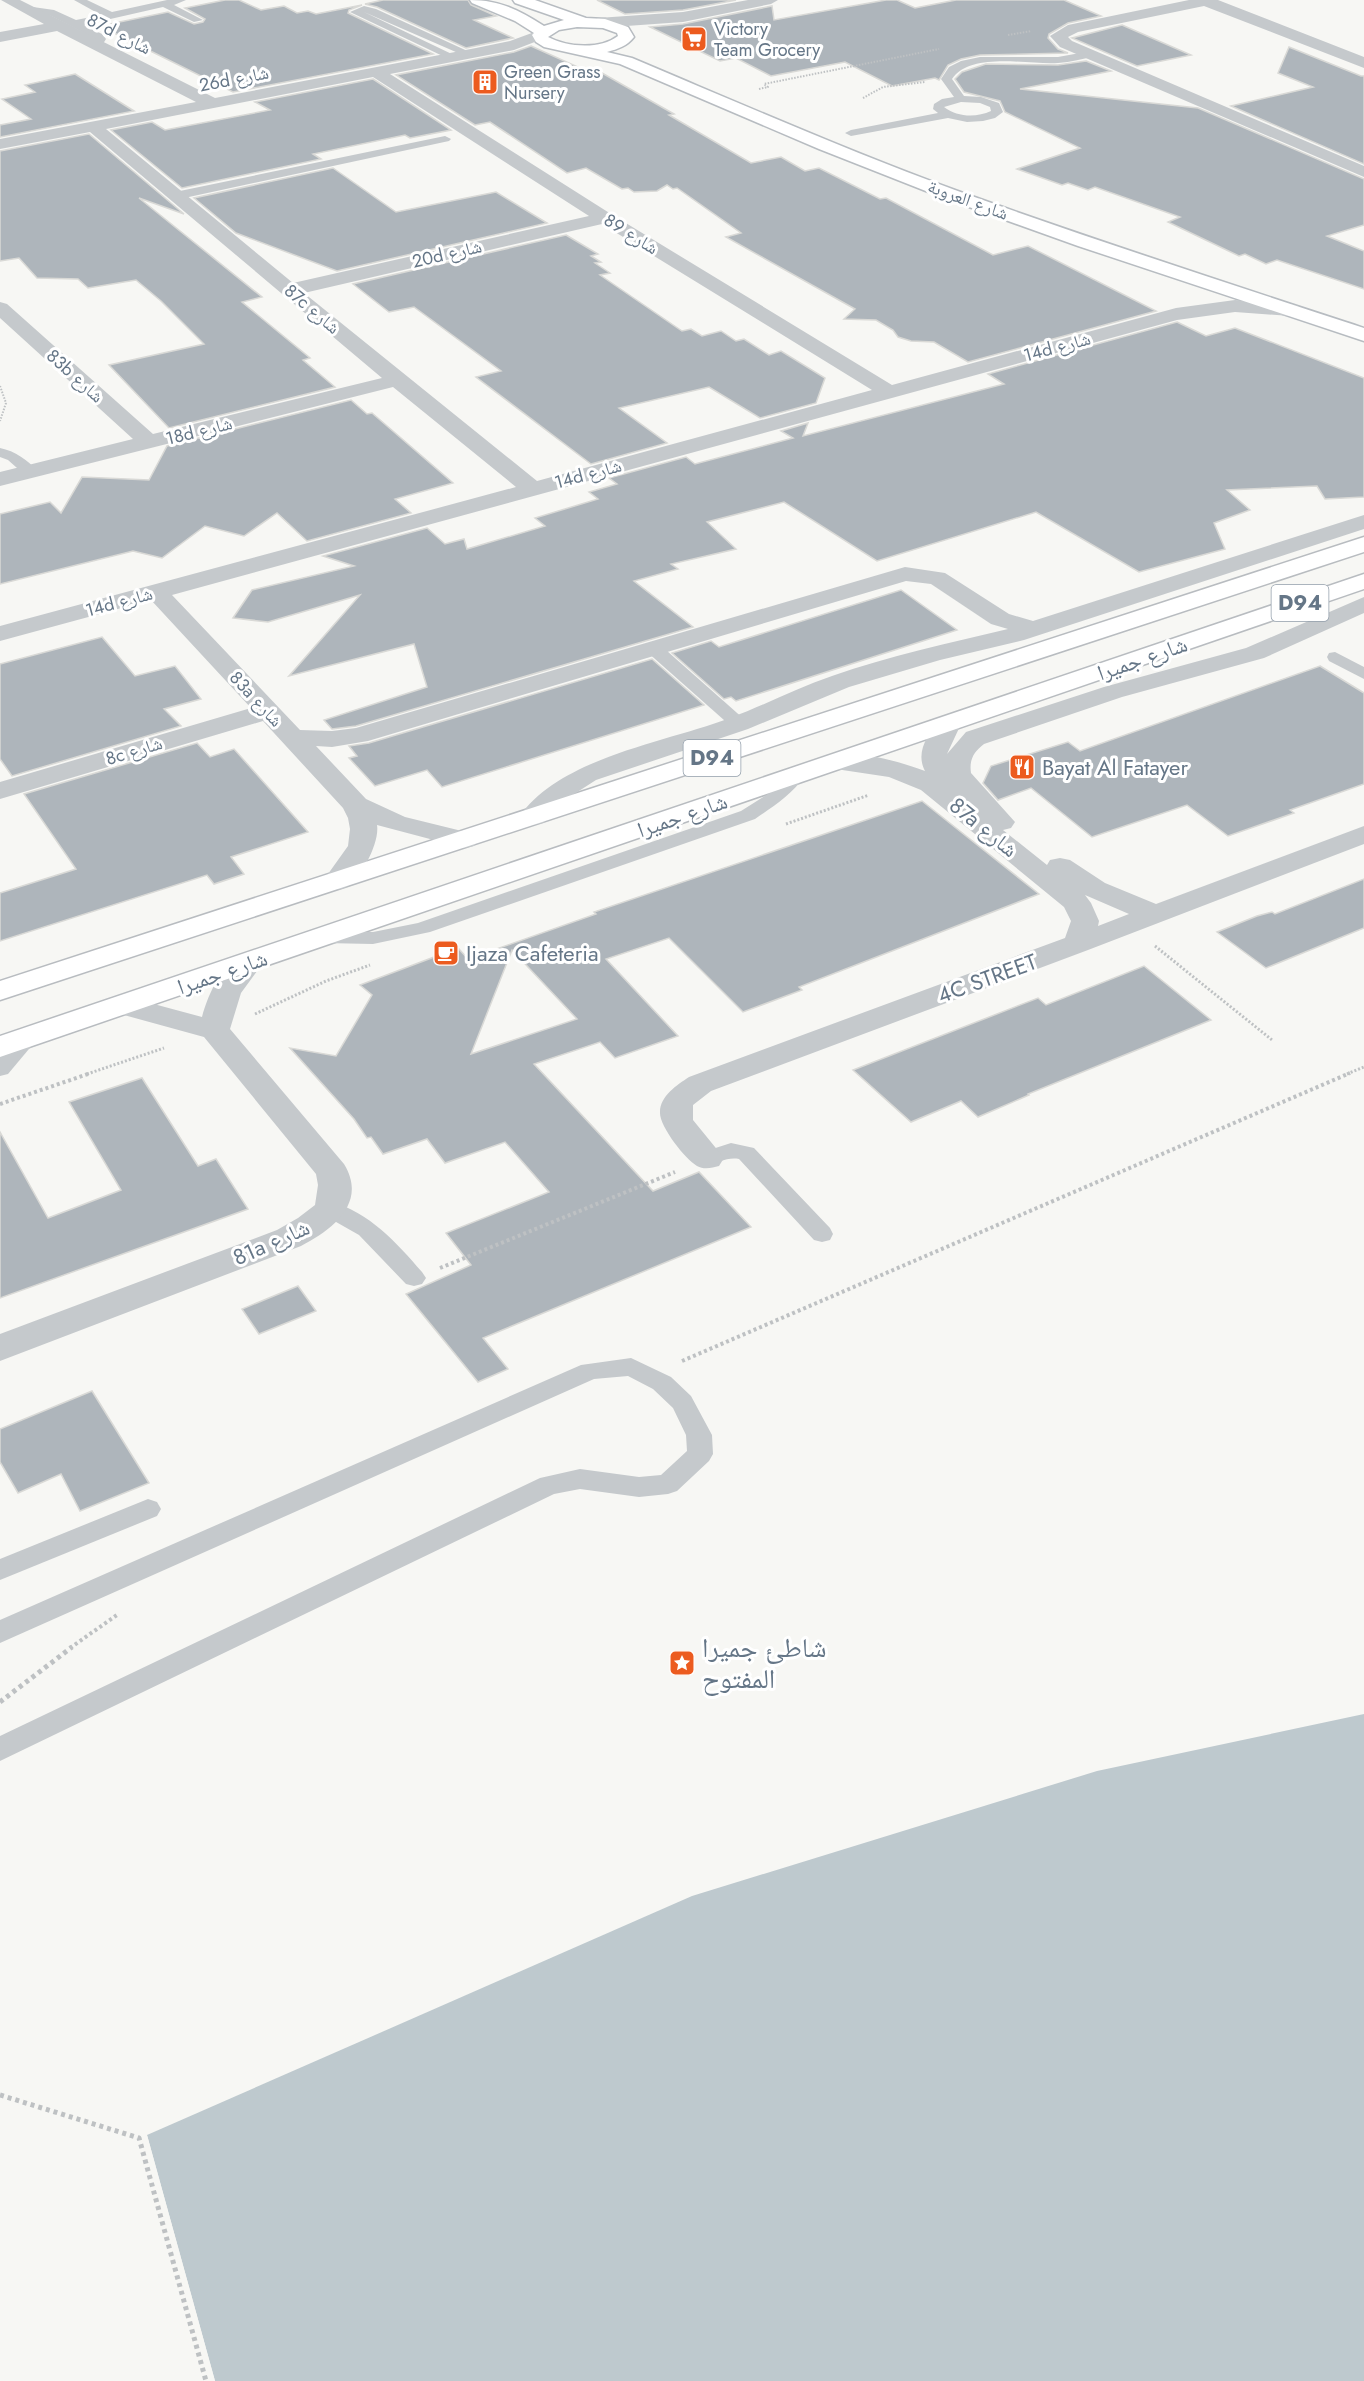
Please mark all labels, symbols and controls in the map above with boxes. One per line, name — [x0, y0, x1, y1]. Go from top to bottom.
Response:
street label: 87d شارع — [82, 7, 156, 61]
place label: Victory Team Grocery — [714, 16, 820, 63]
supermarket icon: Victory Team Grocery — [679, 24, 709, 54]
place label: Green Grass Nursery — [504, 59, 601, 106]
street label: 26d شارع — [197, 60, 271, 98]
building icon: Green Grass Nursery — [470, 67, 500, 97]
street label: شارع العروبة — [924, 173, 1012, 227]
street label: شارع 89 — [599, 207, 663, 261]
street label: 20d شارع — [410, 233, 484, 275]
street label: 87c شارع — [278, 278, 346, 340]
street label: 14d شارع — [1021, 326, 1093, 368]
street label: 83b شارع — [40, 343, 110, 409]
street label: 18d شارع — [163, 410, 235, 452]
street label: 14d شارع — [552, 453, 624, 495]
street label: 14d شارع — [83, 581, 155, 623]
road number: D94 — [1272, 585, 1328, 621]
street label: شارع جميرا — [1093, 628, 1191, 688]
street label: 83a شارع — [223, 665, 289, 733]
street label: 8c شارع — [102, 730, 166, 772]
road number: D94 — [684, 740, 740, 776]
place label: Bayat Al Fatayer — [1042, 751, 1188, 783]
restaurant icon: Bayat Al Fatayer — [1007, 752, 1037, 782]
street label: شارع جميرا — [633, 785, 731, 845]
street label: 87a شارع — [943, 789, 1025, 865]
place label: Ijaza Cafeteria — [466, 937, 599, 969]
cafe icon: Ijaza Cafeteria — [431, 938, 461, 968]
street label: شارع جميرا — [173, 942, 271, 1002]
street label: 4C STREET — [933, 945, 1042, 1011]
street label: 81a شارع — [228, 1211, 314, 1273]
place label: شاطئ جميرا المفتوح — [702, 1628, 826, 1698]
place icon: شاطئ جميرا المفتوح — [667, 1648, 697, 1678]

